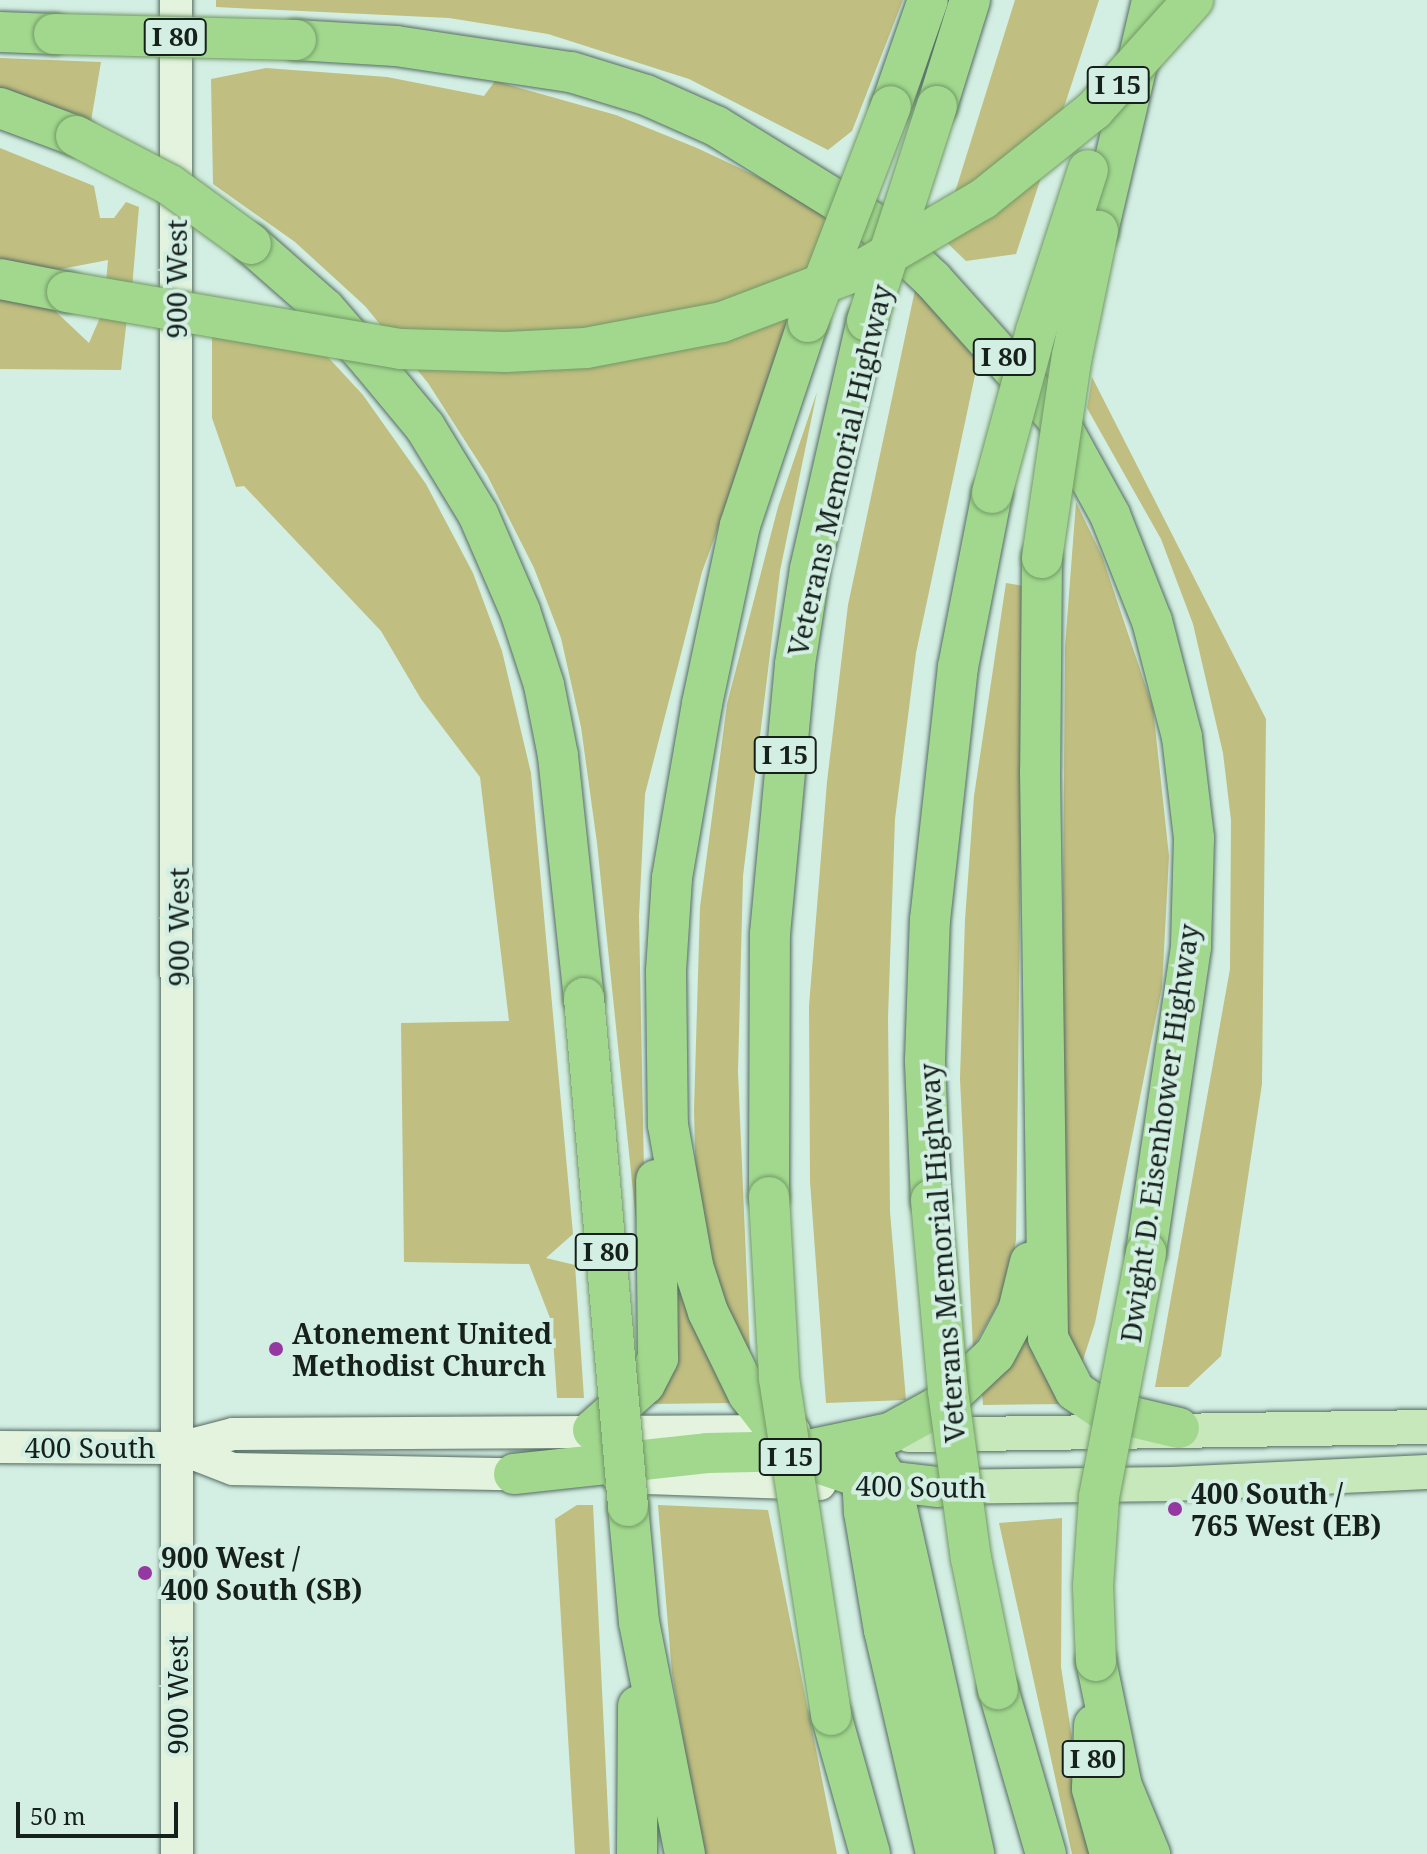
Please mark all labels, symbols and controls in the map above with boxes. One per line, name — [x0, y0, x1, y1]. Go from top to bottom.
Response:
road number: I 80 — [143, 15, 207, 59]
road number: I 15 — [1086, 63, 1150, 107]
street label: 900 West — [159, 219, 193, 339]
street label: Veterans Memorial Highway — [780, 281, 898, 659]
road number: I 80 — [972, 335, 1036, 379]
road number: I 15 — [753, 733, 817, 777]
street label: 900 West — [161, 867, 195, 987]
street label: Dwight D. Eisenhower Highway — [1113, 922, 1205, 1344]
street label: Veterans Memorial Highway — [911, 1062, 971, 1444]
road number: I 80 — [574, 1230, 638, 1274]
place label: Atonement United Methodist Church — [292, 1316, 552, 1382]
marker: Atonement United Methodist Church — [267, 1340, 285, 1358]
street label: 400 South — [24, 1430, 156, 1464]
road number: I 15 — [758, 1435, 822, 1479]
street label: 400 South — [855, 1468, 987, 1504]
place label: 400 South / 765 West (EB) — [1191, 1476, 1382, 1542]
marker: 400 South / 765 West (EB) — [1166, 1500, 1184, 1518]
place label: 900 West / 400 South (SB) — [161, 1540, 363, 1606]
marker: 900 West / 400 South (SB) — [136, 1564, 154, 1582]
street label: 900 West — [160, 1635, 194, 1755]
road number: I 80 — [1061, 1737, 1125, 1781]
scale bar — [20, 1786, 182, 1836]
text: 50 m — [30, 1799, 86, 1832]

